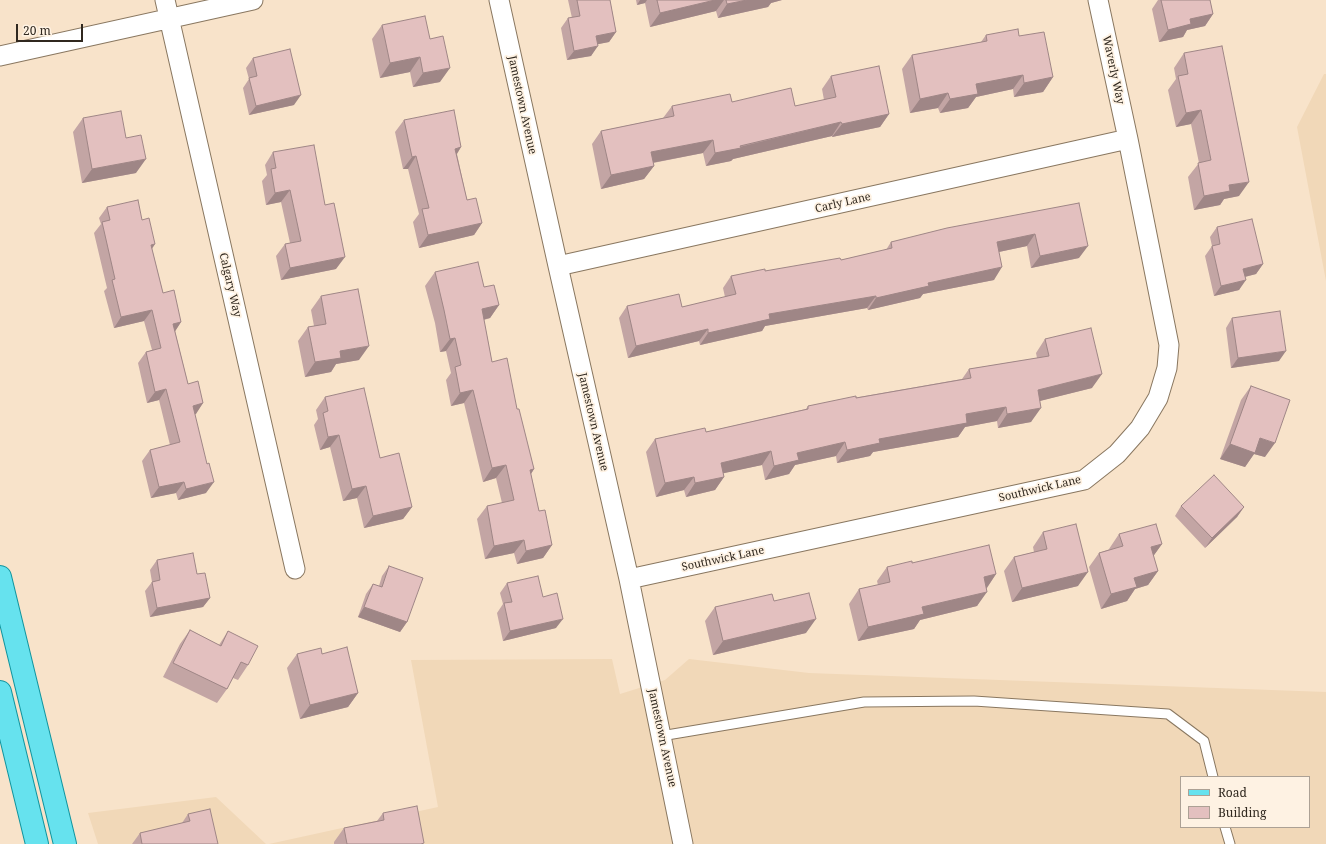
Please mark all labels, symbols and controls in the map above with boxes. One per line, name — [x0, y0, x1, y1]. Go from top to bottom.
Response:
scale bar — [18, 16, 85, 42]
text: 20 m — [23, 22, 51, 39]
street label: Waverly Way — [1099, 34, 1127, 106]
street label: Jamestown Avenue — [505, 55, 539, 155]
street label: Carly Lane — [814, 190, 872, 216]
street label: Calgary Way — [216, 252, 244, 318]
street label: Jamestown Avenue — [575, 372, 611, 472]
street label: Southwick Lane — [998, 473, 1082, 505]
street label: Southwick Lane — [681, 544, 765, 574]
street label: Jamestown Avenue — [645, 688, 679, 788]
legend — [1180, 776, 1310, 828]
text: Road — [1218, 784, 1247, 801]
text: Building — [1218, 804, 1266, 821]

